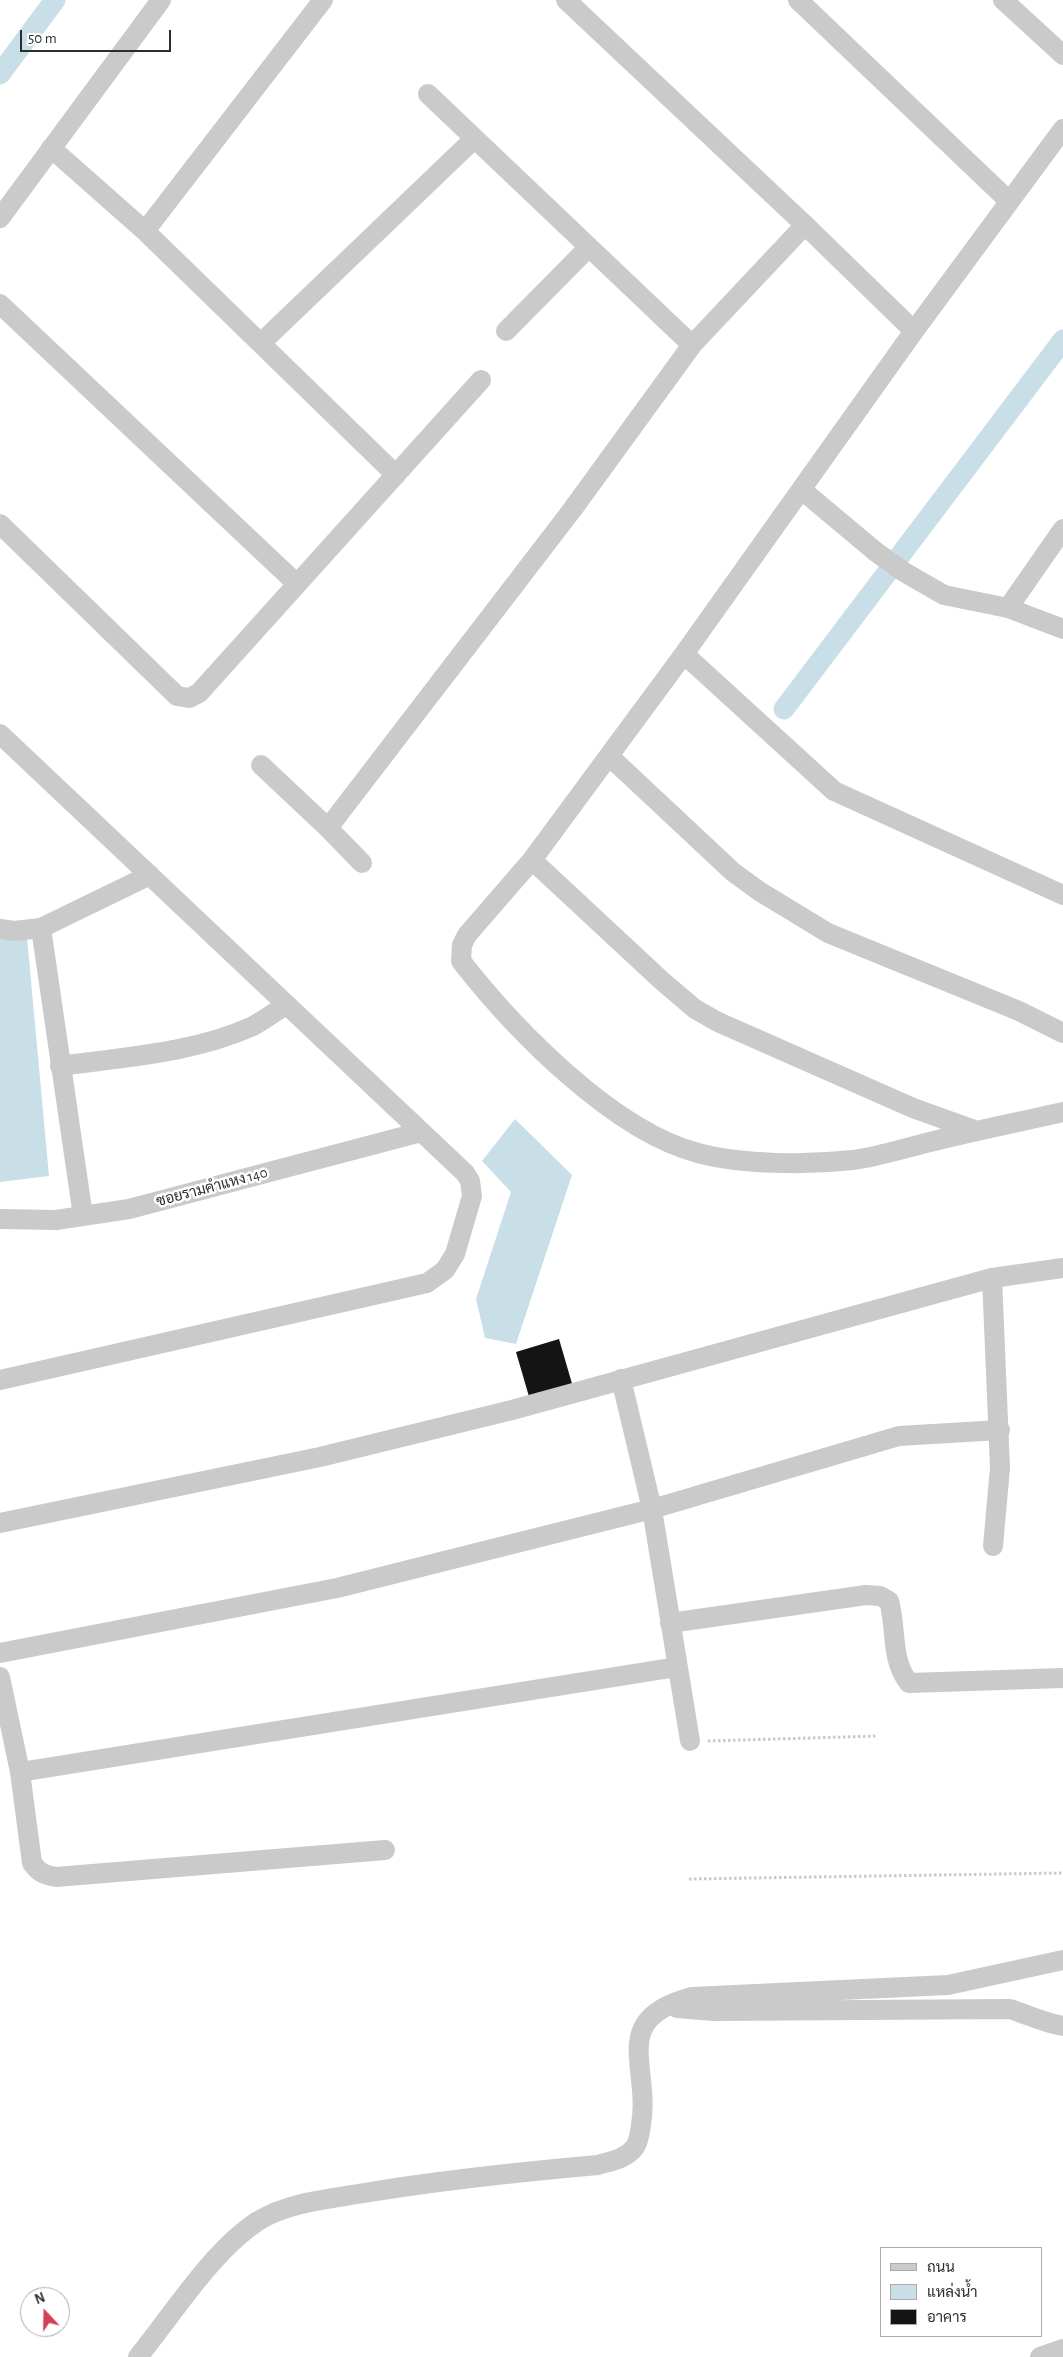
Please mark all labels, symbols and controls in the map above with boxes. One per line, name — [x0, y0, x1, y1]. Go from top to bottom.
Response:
scale bar — [22, 20, 174, 52]
text: 50 m — [28, 31, 57, 46]
street label: ซอยรามคำแหง 140 — [154, 1163, 270, 1211]
legend — [880, 2247, 1043, 2337]
text: ถนน — [927, 2260, 955, 2275]
text: แหล่งน้ำ — [927, 2285, 978, 2300]
north arrow — [20, 2287, 70, 2337]
text: N — [33, 2291, 47, 2307]
text: อาคาร — [927, 2310, 967, 2325]

